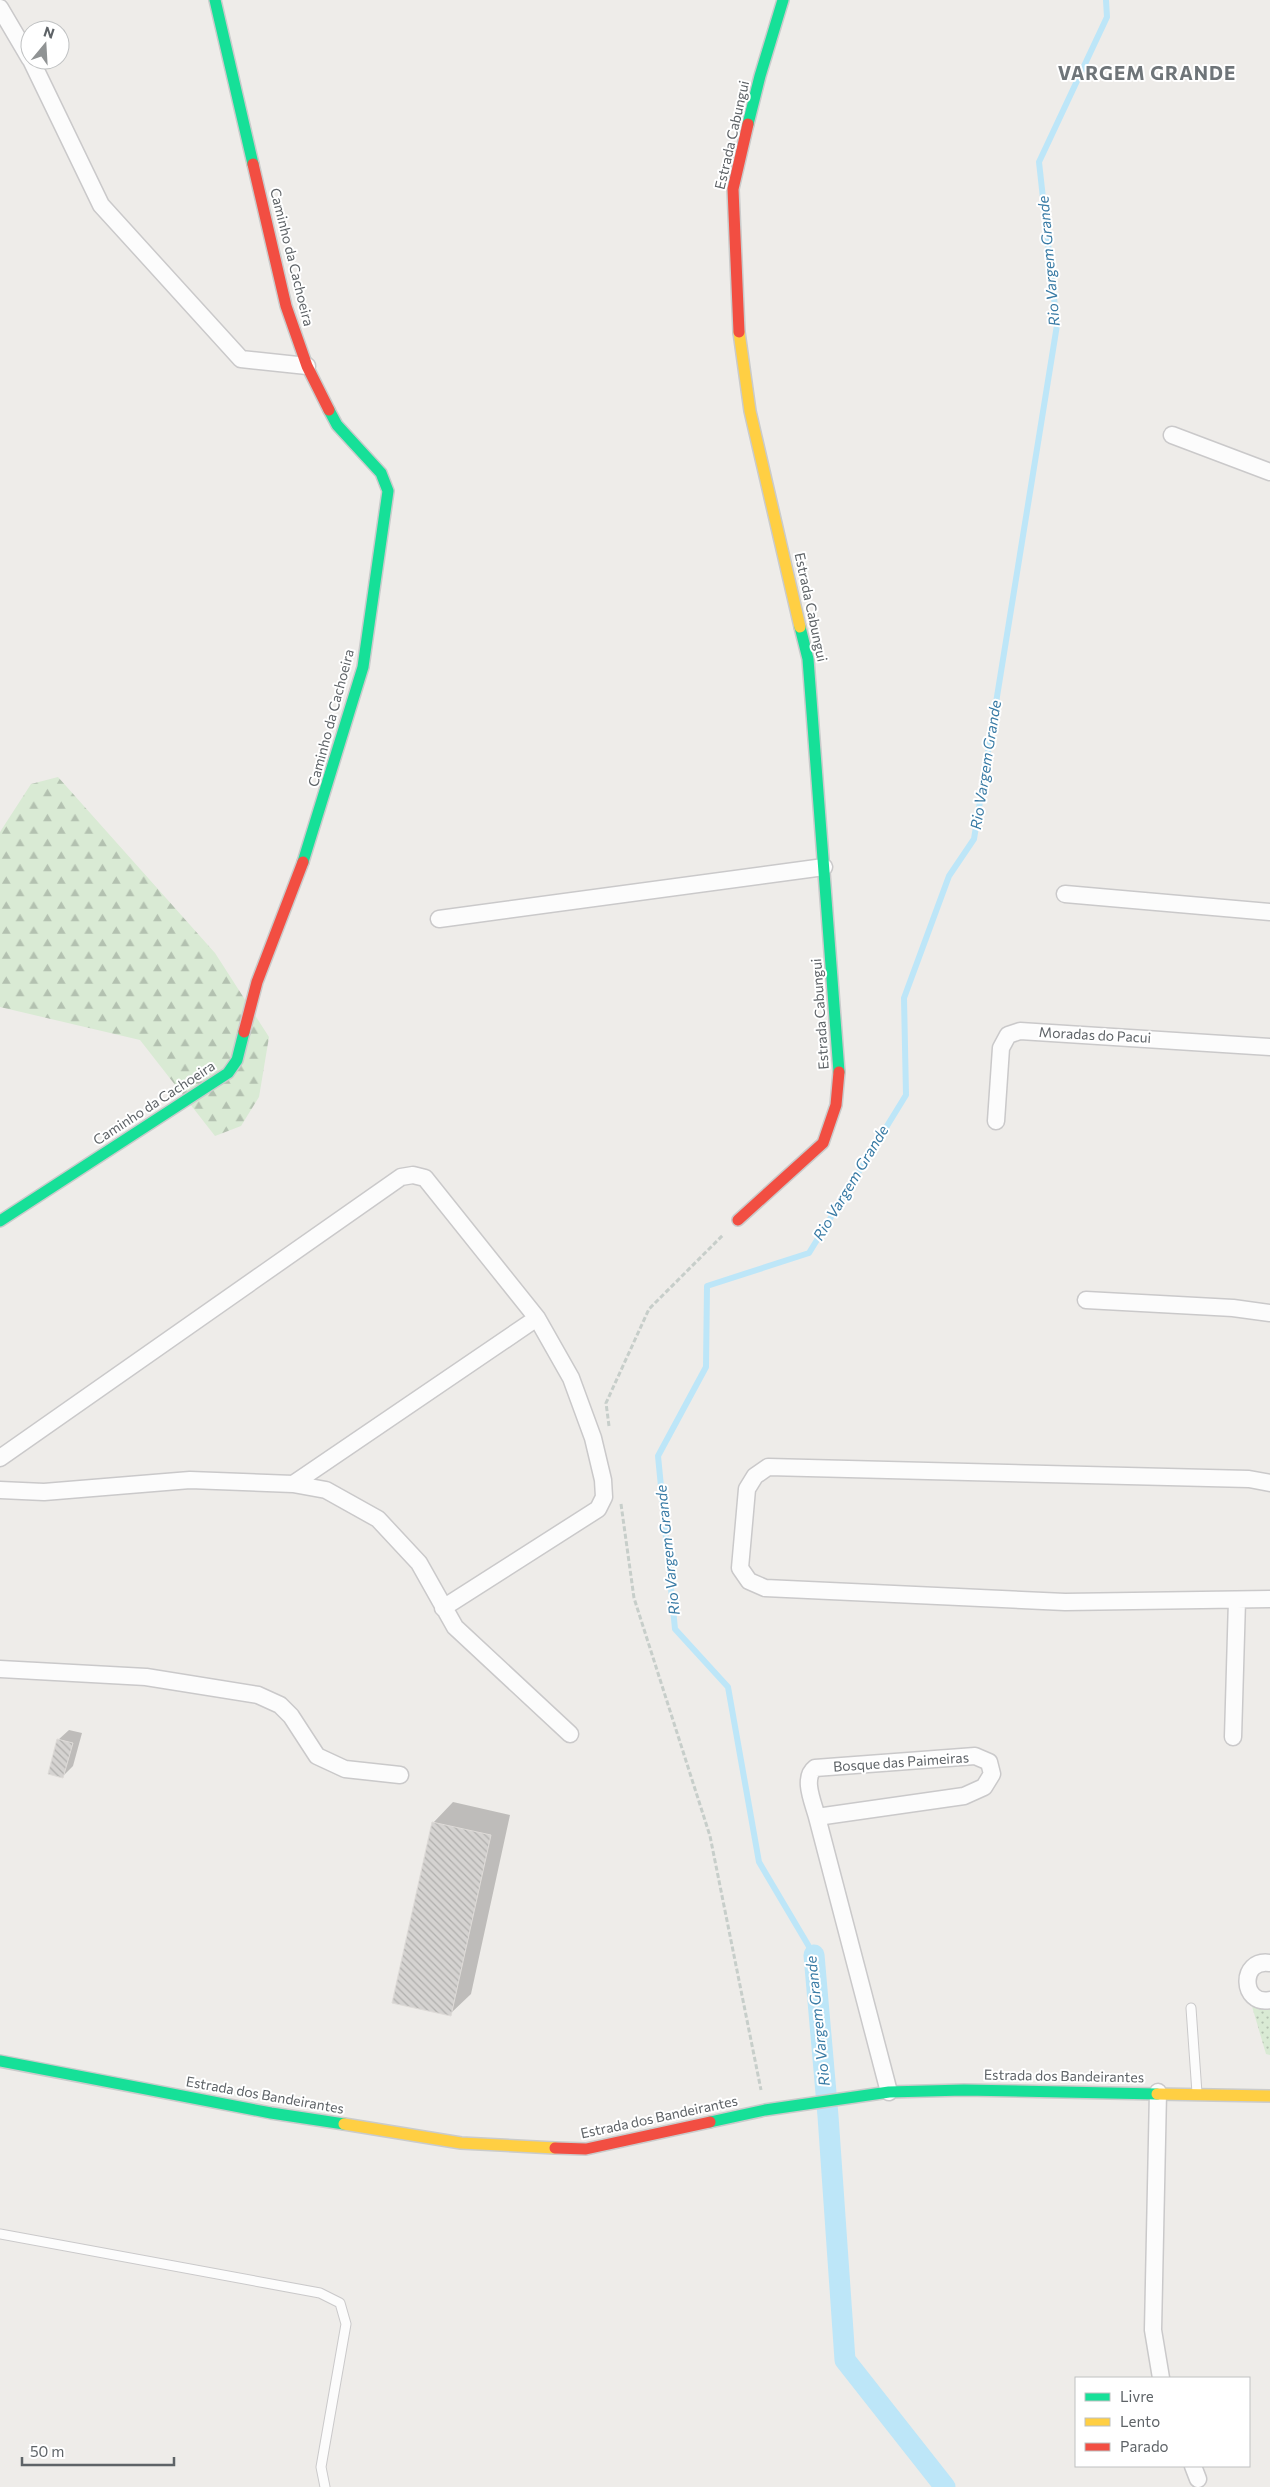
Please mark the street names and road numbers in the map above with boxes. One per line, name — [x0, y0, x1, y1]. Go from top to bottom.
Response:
street label: Estrada Cabungui — [711, 79, 752, 191]
street label: Caminho da Cachoeira — [267, 186, 318, 328]
street label: Estrada Cabungui — [792, 551, 831, 663]
street label: Caminho da Cachoeira — [304, 647, 357, 789]
street label: Estrada Cabungui — [807, 958, 832, 1070]
street label: Moradas do Pacui — [1038, 1023, 1152, 1046]
street label: Caminho da Cachoeira — [90, 1057, 218, 1148]
street label: Bosque das Paimeiras — [832, 1748, 970, 1775]
street label: Estrada dos Bandeirantes — [984, 2066, 1144, 2085]
street label: Estrada dos Bandeirantes — [185, 2072, 345, 2117]
street label: Estrada dos Bandeirantes — [579, 2092, 739, 2141]

